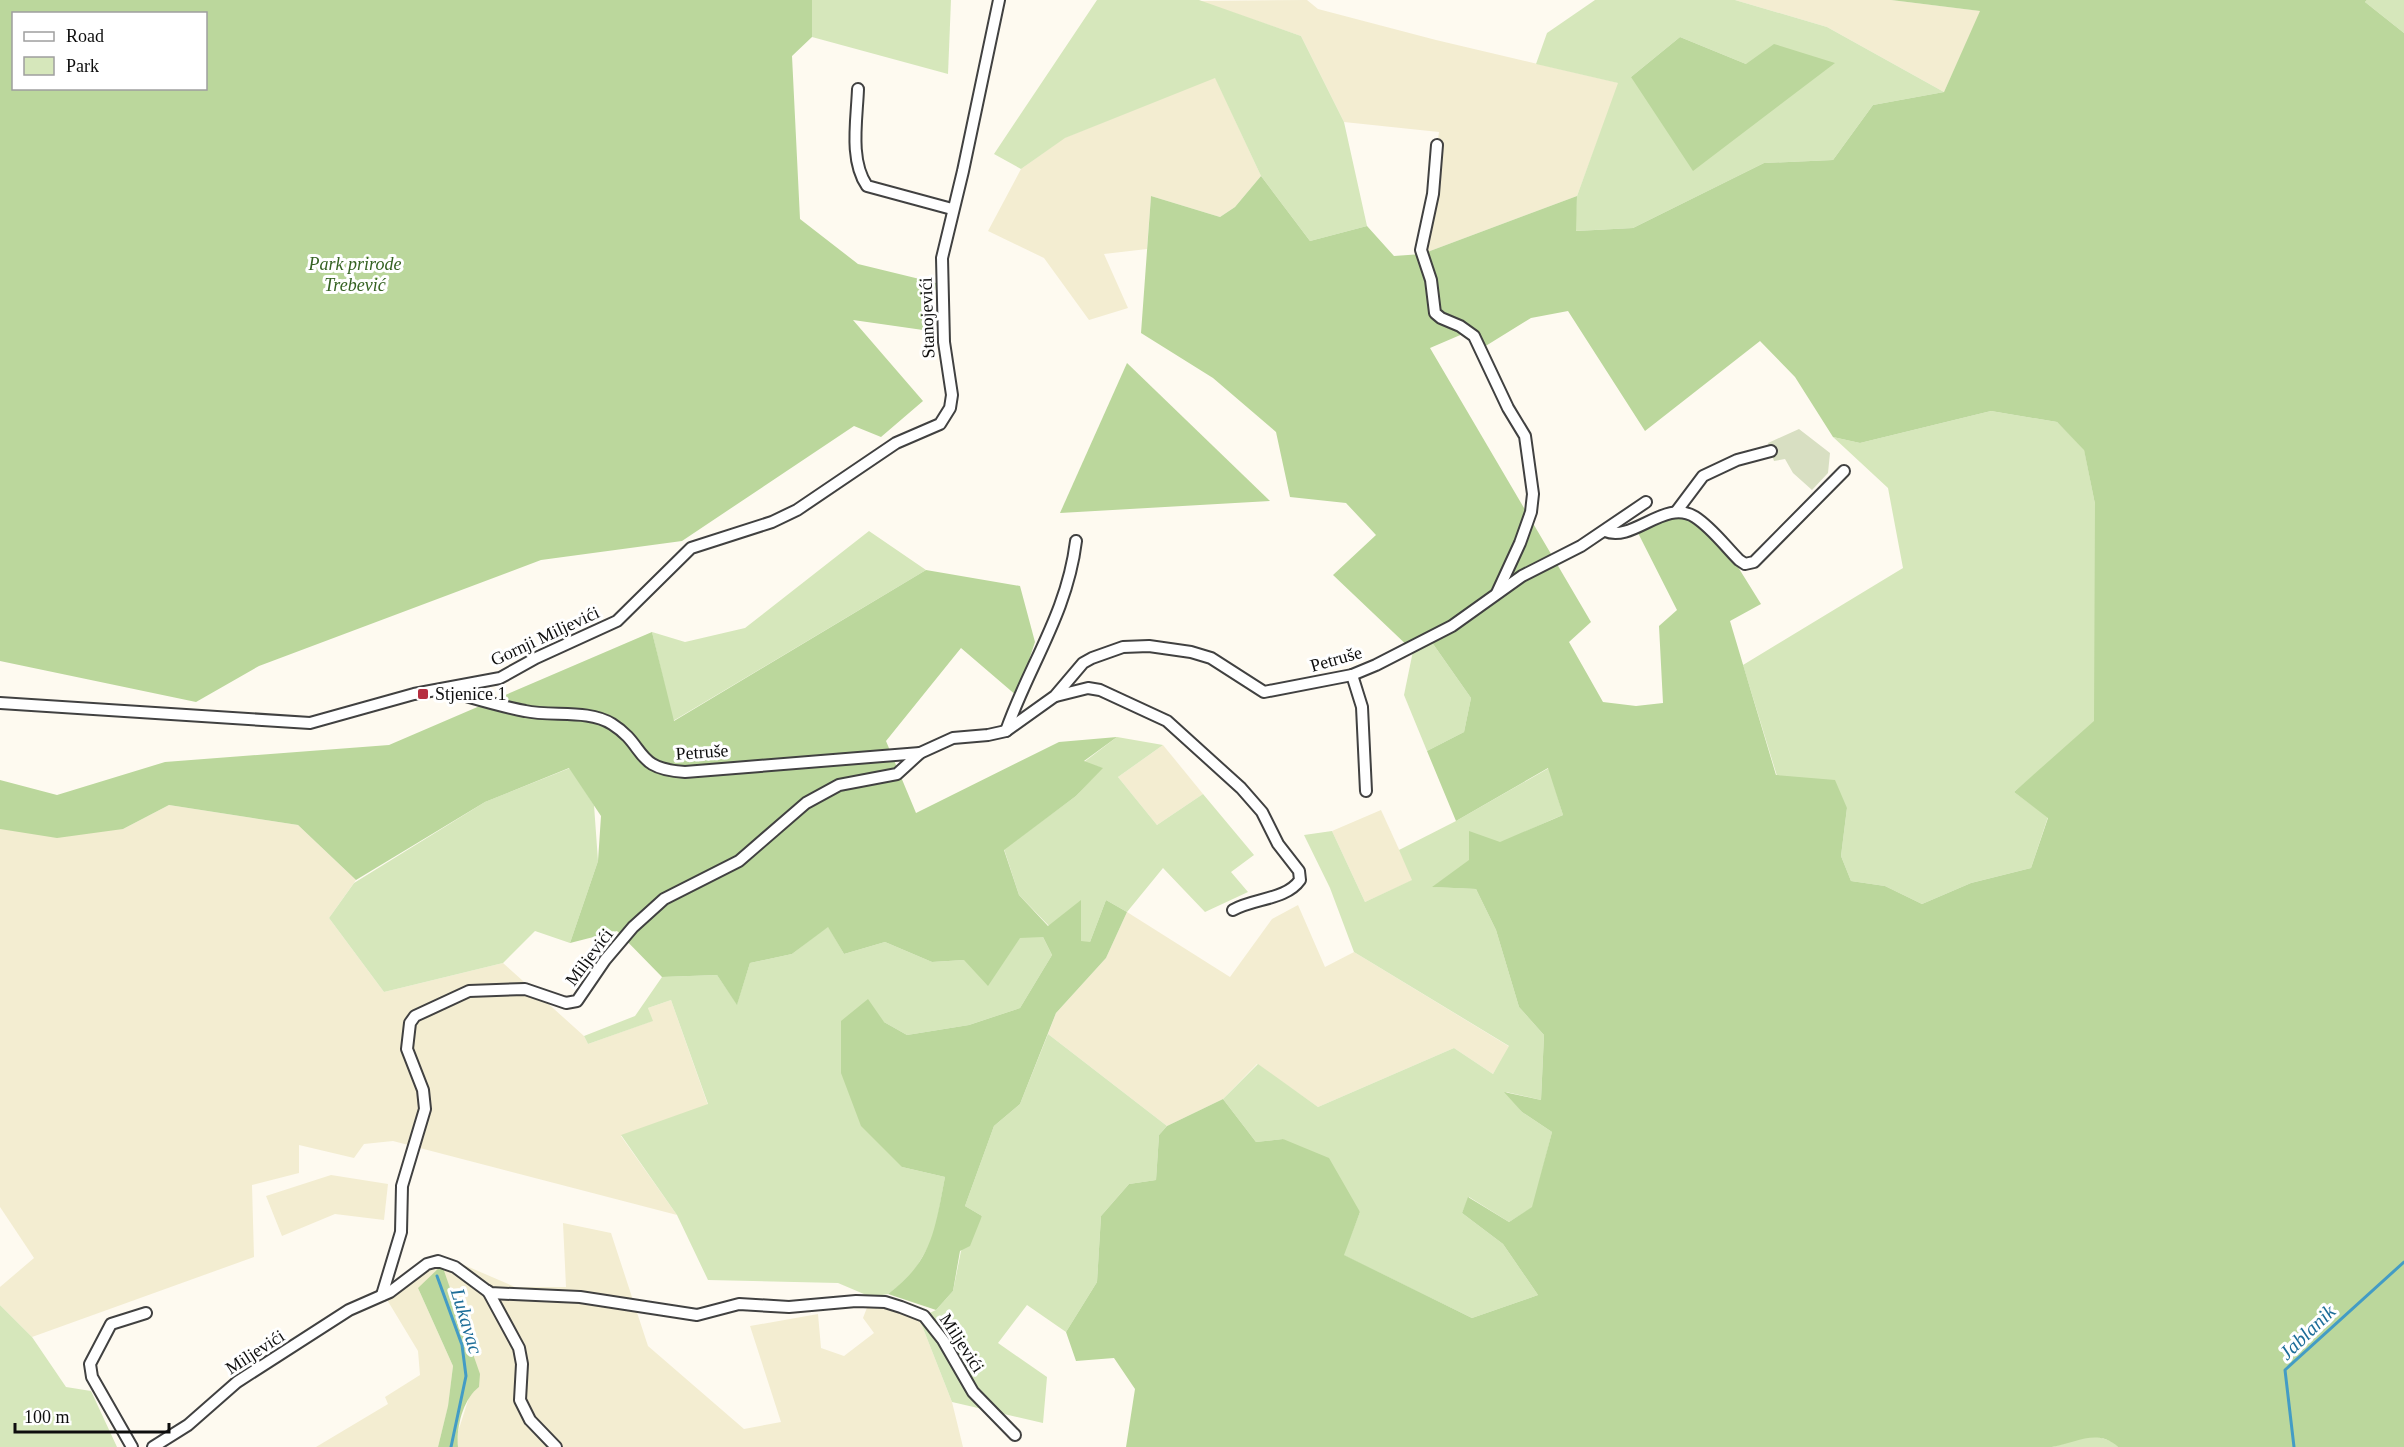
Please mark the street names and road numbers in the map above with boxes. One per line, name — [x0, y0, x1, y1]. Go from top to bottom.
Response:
street label: Stanojevići — [916, 277, 938, 359]
street label: Gornji Miljevići — [488, 602, 602, 670]
street label: Petruše — [1308, 642, 1364, 676]
street label: Petruše — [675, 740, 729, 764]
street label: Miljevići — [561, 925, 617, 989]
street label: Miljevići — [936, 1310, 988, 1376]
street label: Miljevići — [222, 1326, 288, 1378]

